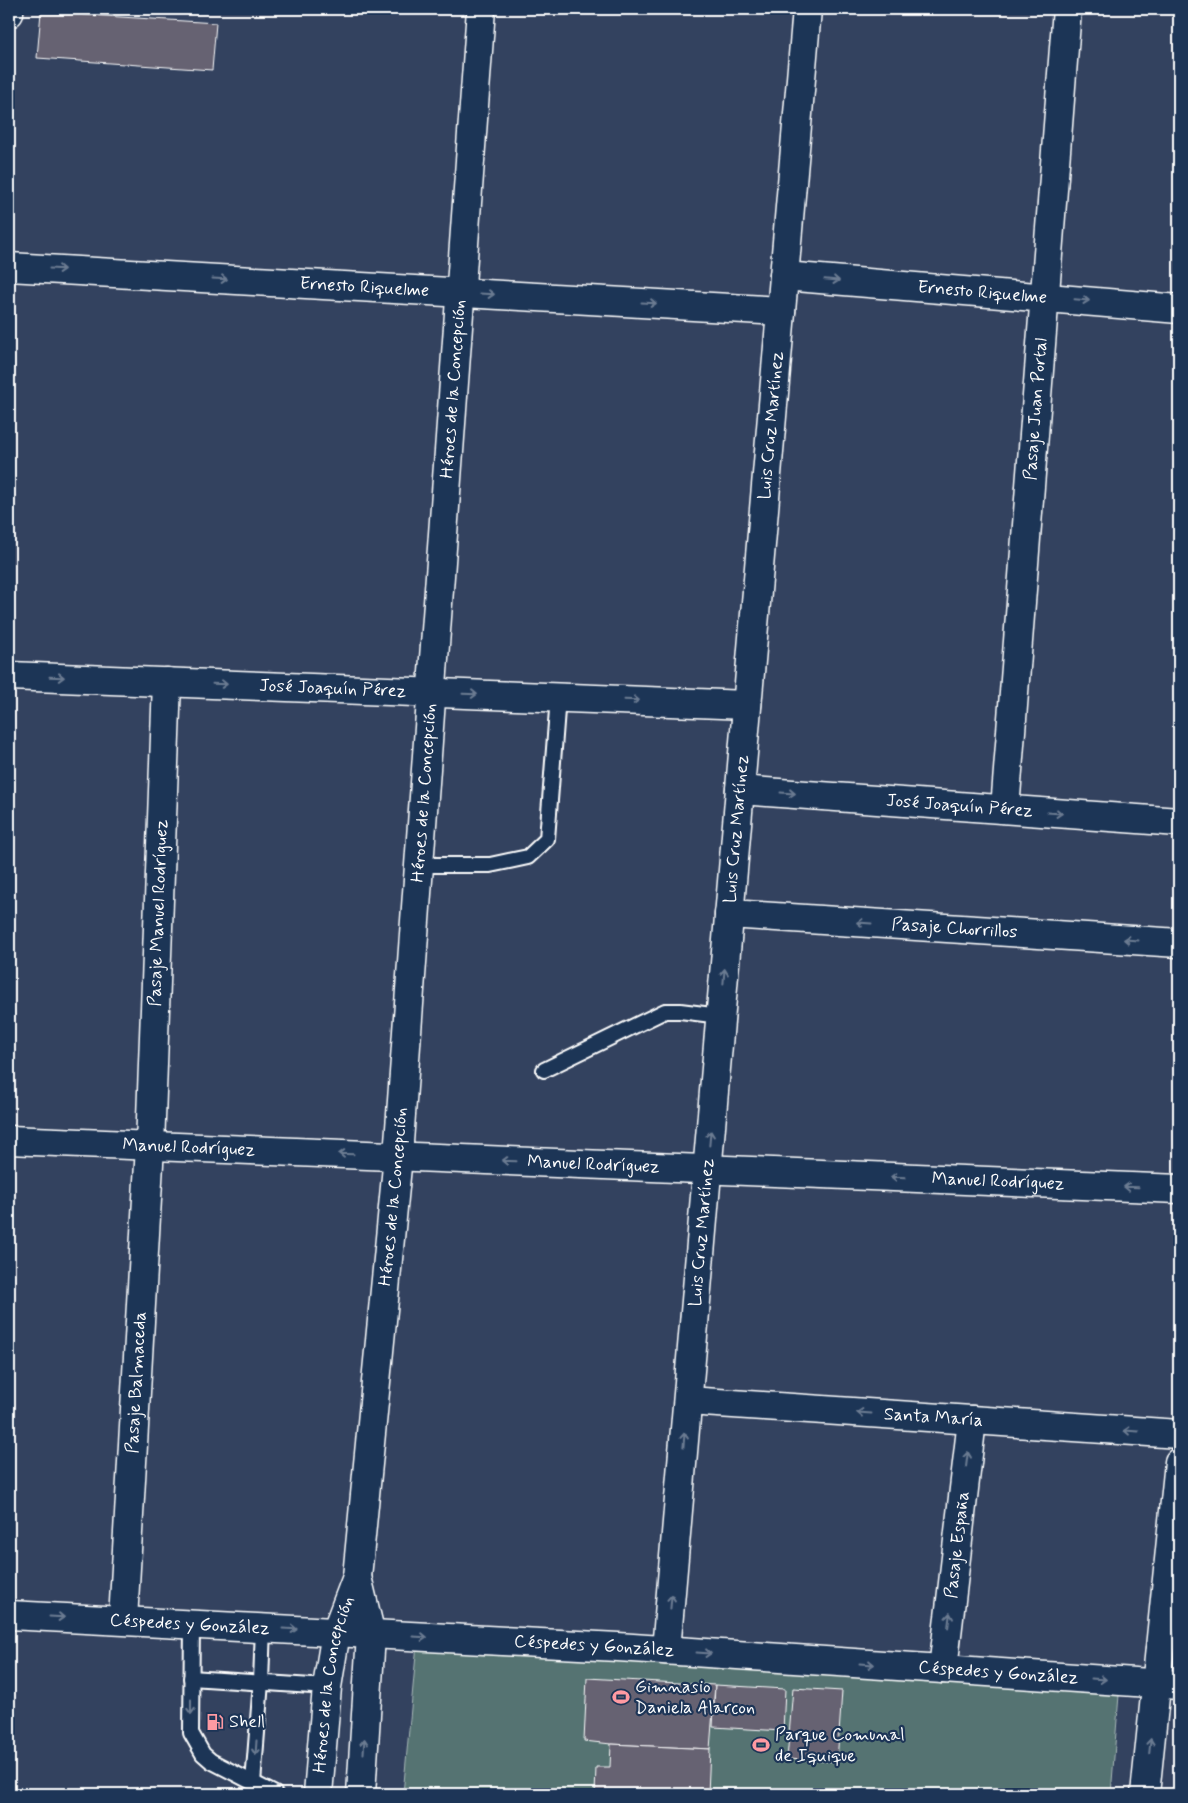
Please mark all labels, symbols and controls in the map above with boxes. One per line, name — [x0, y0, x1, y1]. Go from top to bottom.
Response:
one-way arrow — [49, 265, 65, 274]
street label: Ernesto Riquelme — [299, 272, 430, 303]
one-way arrow — [211, 274, 227, 283]
one-way arrow — [824, 275, 840, 284]
street label: Ernesto Riquelme — [917, 275, 1048, 310]
one-way arrow — [478, 289, 494, 298]
one-way arrow — [1073, 295, 1089, 305]
one-way arrow — [641, 298, 657, 307]
street label: Héroes de la Concepción — [435, 299, 472, 479]
street label: Pasaje Juan Portal — [1019, 337, 1053, 481]
street label: Luis Cruz Martínez — [753, 350, 790, 501]
one-way arrow — [49, 673, 65, 682]
street label: José Joaquín Pérez — [259, 674, 407, 704]
one-way arrow — [212, 679, 228, 689]
one-way arrow — [461, 689, 477, 698]
one-way arrow — [624, 696, 640, 705]
street label: Héroes de la Concepción — [406, 703, 443, 883]
street label: Luis Cruz Martínez — [718, 754, 755, 904]
one-way arrow — [780, 788, 796, 798]
street label: José Joaquín Pérez — [885, 789, 1034, 823]
one-way arrow — [1047, 808, 1063, 817]
street label: Pasaje Manuel Rodríguez — [143, 819, 174, 1007]
street label: Pasaje Chorrillos — [891, 913, 1018, 945]
one-way arrow — [856, 918, 872, 927]
one-way arrow — [1123, 935, 1139, 945]
one-way arrow — [719, 969, 729, 985]
street label: Héroes de la Concepción — [373, 1106, 413, 1287]
one-way arrow — [705, 1131, 715, 1147]
street label: Manuel Rodríguez — [122, 1133, 256, 1162]
one-way arrow — [339, 1150, 355, 1159]
street label: Manuel Rodríguez — [527, 1150, 661, 1179]
one-way arrow — [501, 1156, 517, 1166]
street label: Luis Cruz Martínez — [684, 1157, 720, 1308]
street label: Manuel Rodríguez — [931, 1167, 1065, 1196]
one-way arrow — [891, 1173, 907, 1182]
one-way arrow — [1123, 1183, 1139, 1192]
street label: Pasaje Balmaceda — [121, 1311, 153, 1454]
street label: Santa María — [883, 1402, 984, 1433]
one-way arrow — [856, 1408, 872, 1418]
one-way arrow — [1123, 1426, 1139, 1435]
one-way arrow — [680, 1432, 689, 1448]
one-way arrow — [962, 1451, 972, 1467]
street label: Pasaje España — [939, 1490, 976, 1600]
street label: Héroes de la Concepción — [308, 1593, 361, 1774]
one-way arrow — [666, 1594, 675, 1610]
street label: Céspedes y González — [109, 1608, 271, 1641]
one-way arrow — [49, 1613, 65, 1622]
one-way arrow — [944, 1613, 954, 1629]
one-way arrow — [281, 1624, 297, 1633]
street label: Céspedes y González — [513, 1630, 675, 1663]
one-way arrow — [412, 1633, 428, 1642]
one-way arrow — [696, 1648, 712, 1657]
street label: Céspedes y González — [917, 1655, 1079, 1690]
one-way arrow — [858, 1659, 874, 1668]
place label: Gimnasio Daniela Alarcon — [635, 1675, 755, 1720]
one-way arrow — [1090, 1675, 1106, 1684]
sports icon: Gimnasio Daniela Alarcon — [611, 1687, 631, 1707]
one-way arrow — [186, 1698, 196, 1715]
place label: Shell — [229, 1710, 265, 1734]
fuel station icon: Shell — [205, 1712, 225, 1732]
place label: Parque Comunal de Iquique — [775, 1723, 905, 1768]
sports icon: Parque Comunal de Iquique — [751, 1735, 771, 1755]
one-way arrow — [359, 1738, 368, 1754]
one-way arrow — [1146, 1738, 1155, 1754]
one-way arrow — [251, 1740, 261, 1756]

